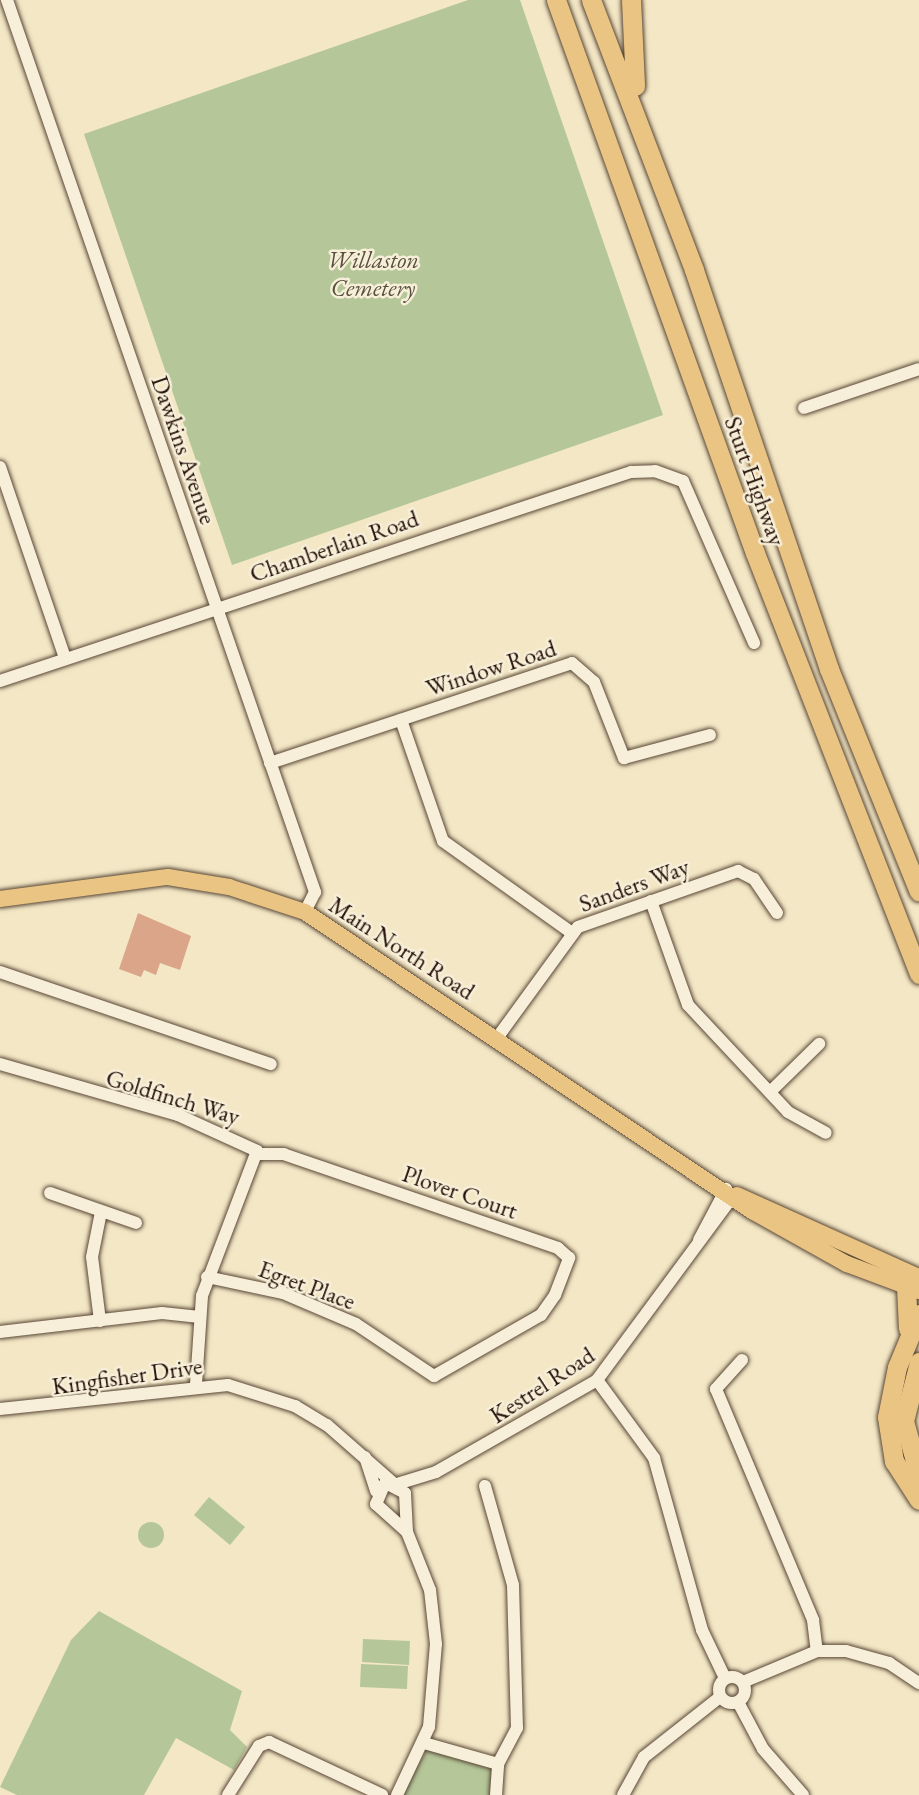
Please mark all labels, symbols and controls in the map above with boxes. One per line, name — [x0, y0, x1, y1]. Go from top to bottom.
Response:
park label: Willaston Cemetery — [327, 246, 419, 302]
street label: Dawkins Avenue — [145, 372, 223, 528]
street label: Sturt Highway — [718, 413, 792, 549]
street label: Chamberlain Road — [246, 504, 422, 588]
street label: Window Road — [422, 633, 560, 703]
street label: Sanders Way — [575, 852, 693, 918]
street label: Main North Road — [324, 890, 480, 1006]
street label: Goldfinch Way — [103, 1063, 243, 1131]
street label: Plover Court — [399, 1159, 521, 1225]
street label: Egret Place — [255, 1254, 359, 1316]
street label: Kestrel Road — [484, 1340, 600, 1430]
street label: Kingfisher Drive — [50, 1351, 204, 1401]

